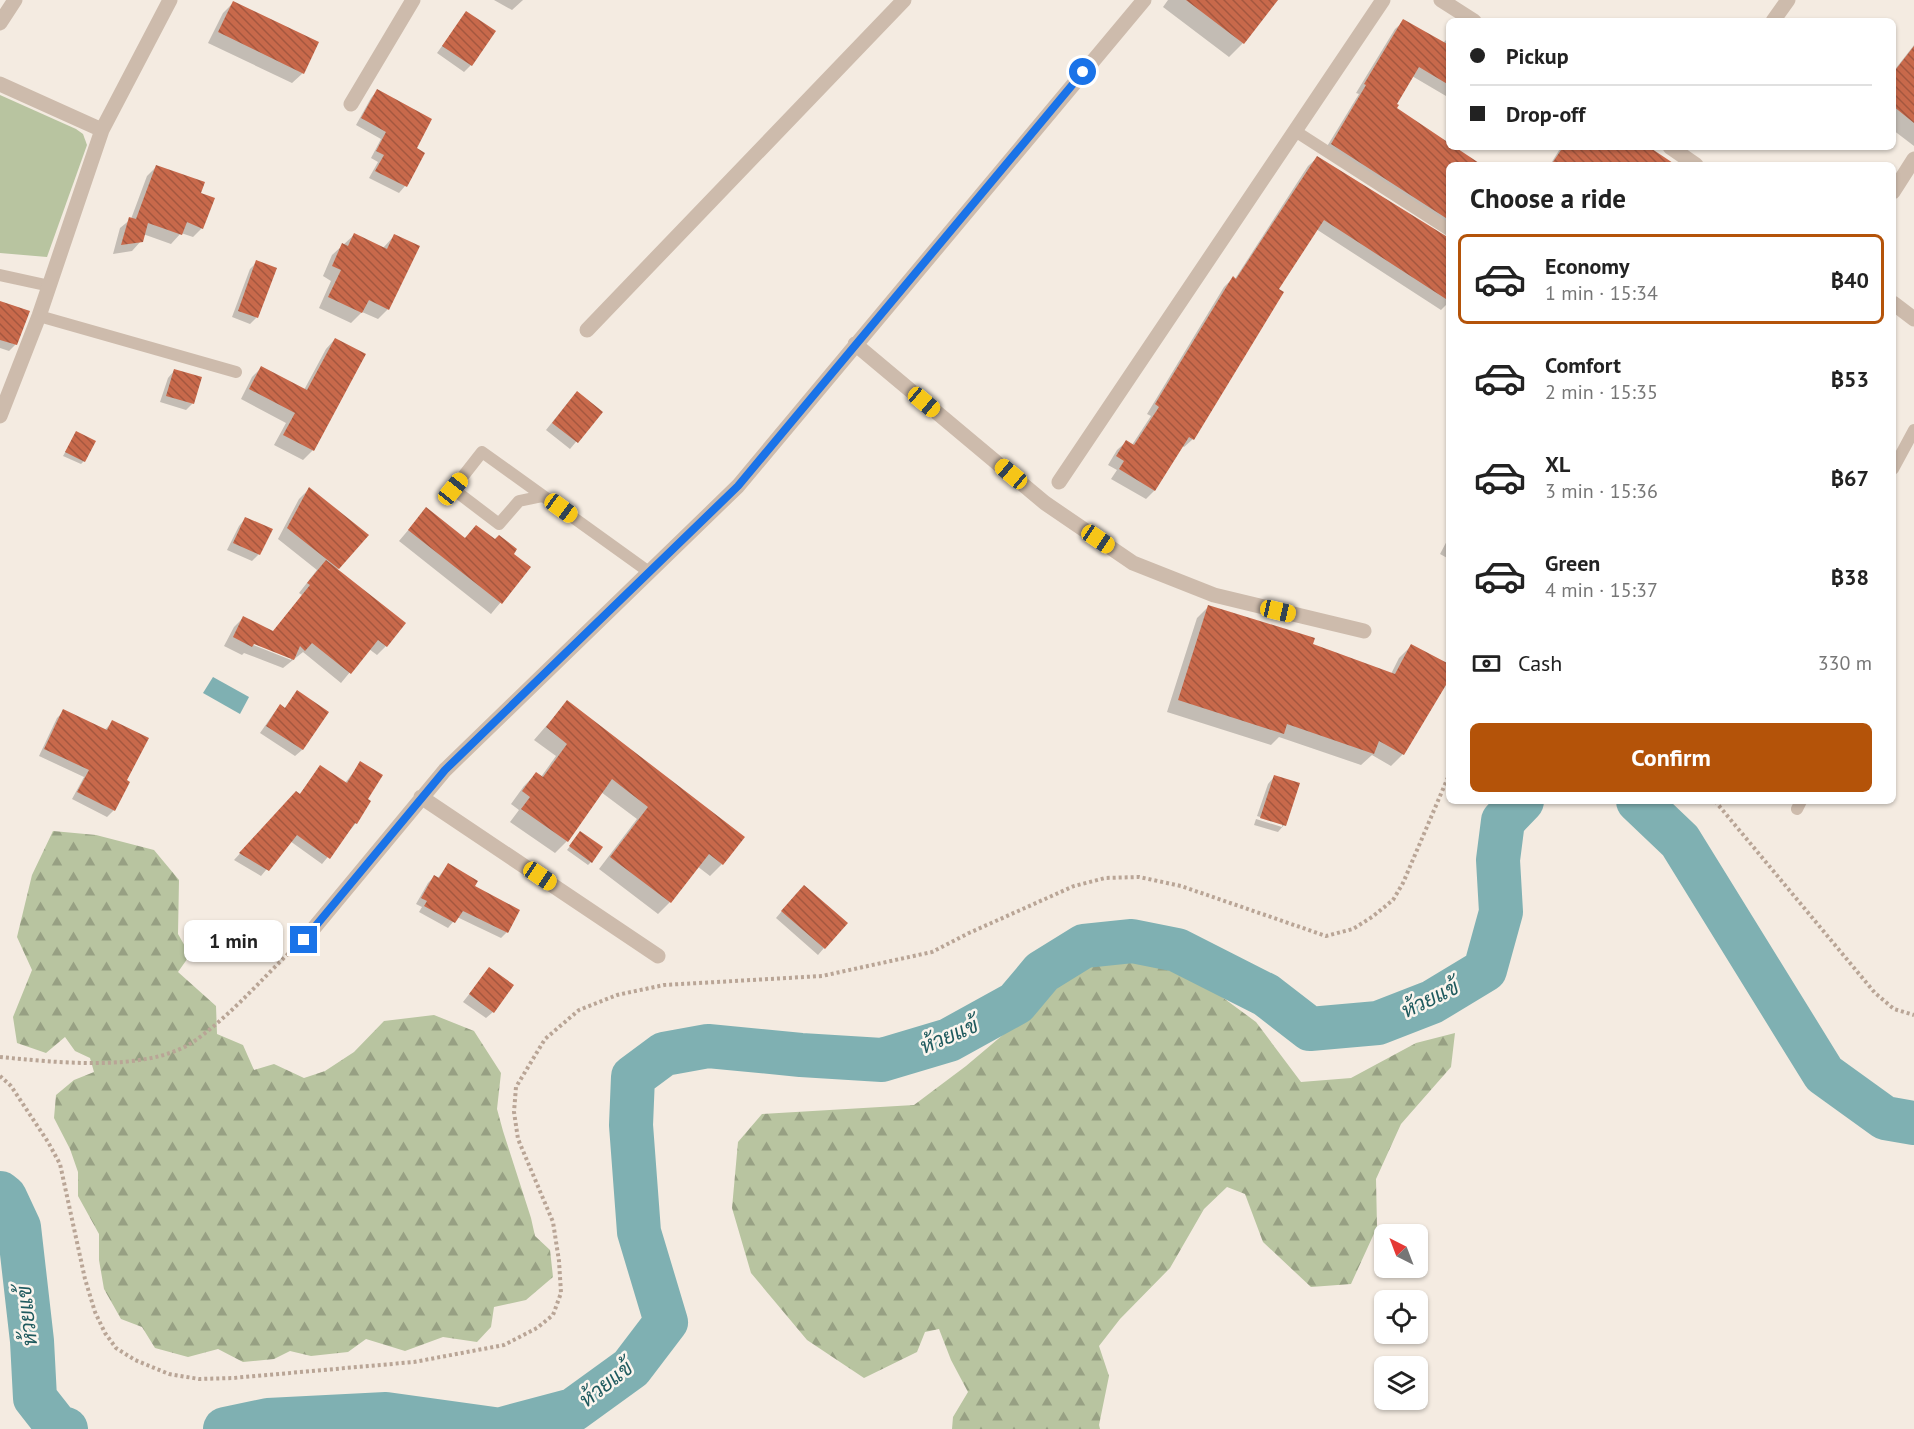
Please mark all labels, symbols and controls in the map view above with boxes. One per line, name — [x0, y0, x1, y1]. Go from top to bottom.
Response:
text: Pickup — [1506, 42, 1569, 70]
route start — [1069, 58, 1096, 85]
text: Drop-off — [1506, 100, 1585, 128]
text: Choose a ride — [1470, 181, 1626, 215]
icon: car — [1473, 252, 1527, 306]
text: Economy — [1545, 252, 1629, 280]
text: ฿40 — [1831, 266, 1869, 294]
text: 1 min · 15:34 — [1545, 280, 1658, 306]
icon: car — [1473, 351, 1527, 405]
text: Comfort — [1545, 351, 1621, 379]
text: ฿53 — [1831, 365, 1869, 393]
text: 2 min · 15:35 — [1545, 379, 1658, 405]
car — [904, 384, 944, 420]
icon: car — [1473, 450, 1527, 504]
text: XL — [1545, 450, 1570, 478]
car — [991, 456, 1031, 492]
text: ฿67 — [1831, 464, 1869, 492]
car — [435, 469, 471, 509]
text: 3 min · 15:36 — [1545, 478, 1658, 504]
car — [541, 490, 581, 526]
car — [1078, 521, 1118, 557]
icon: car — [1473, 549, 1527, 603]
text: Green — [1545, 549, 1600, 577]
text: ฿38 — [1831, 563, 1869, 591]
text: 4 min · 15:37 — [1545, 577, 1658, 603]
car — [1258, 598, 1298, 624]
icon: cash — [1470, 647, 1503, 680]
text: Cash — [1518, 649, 1562, 677]
text: 330 m — [1818, 650, 1872, 676]
button: Confirm — [1470, 723, 1872, 792]
car — [520, 858, 560, 894]
callout: 1 min — [184, 919, 283, 961]
route end — [290, 926, 317, 953]
text: 1 min — [209, 928, 258, 954]
water label: ห้วยแข้ — [1397, 971, 1467, 1024]
water label: ห้วยแข้ — [916, 1010, 986, 1060]
north arrow — [1374, 1224, 1428, 1278]
map controls — [1374, 1224, 1428, 1410]
water label: ห้วยแข้ — [9, 1280, 43, 1348]
button: locate — [1374, 1290, 1428, 1344]
water label: ห้วยแข้ — [573, 1352, 641, 1413]
button: layers — [1374, 1356, 1428, 1410]

